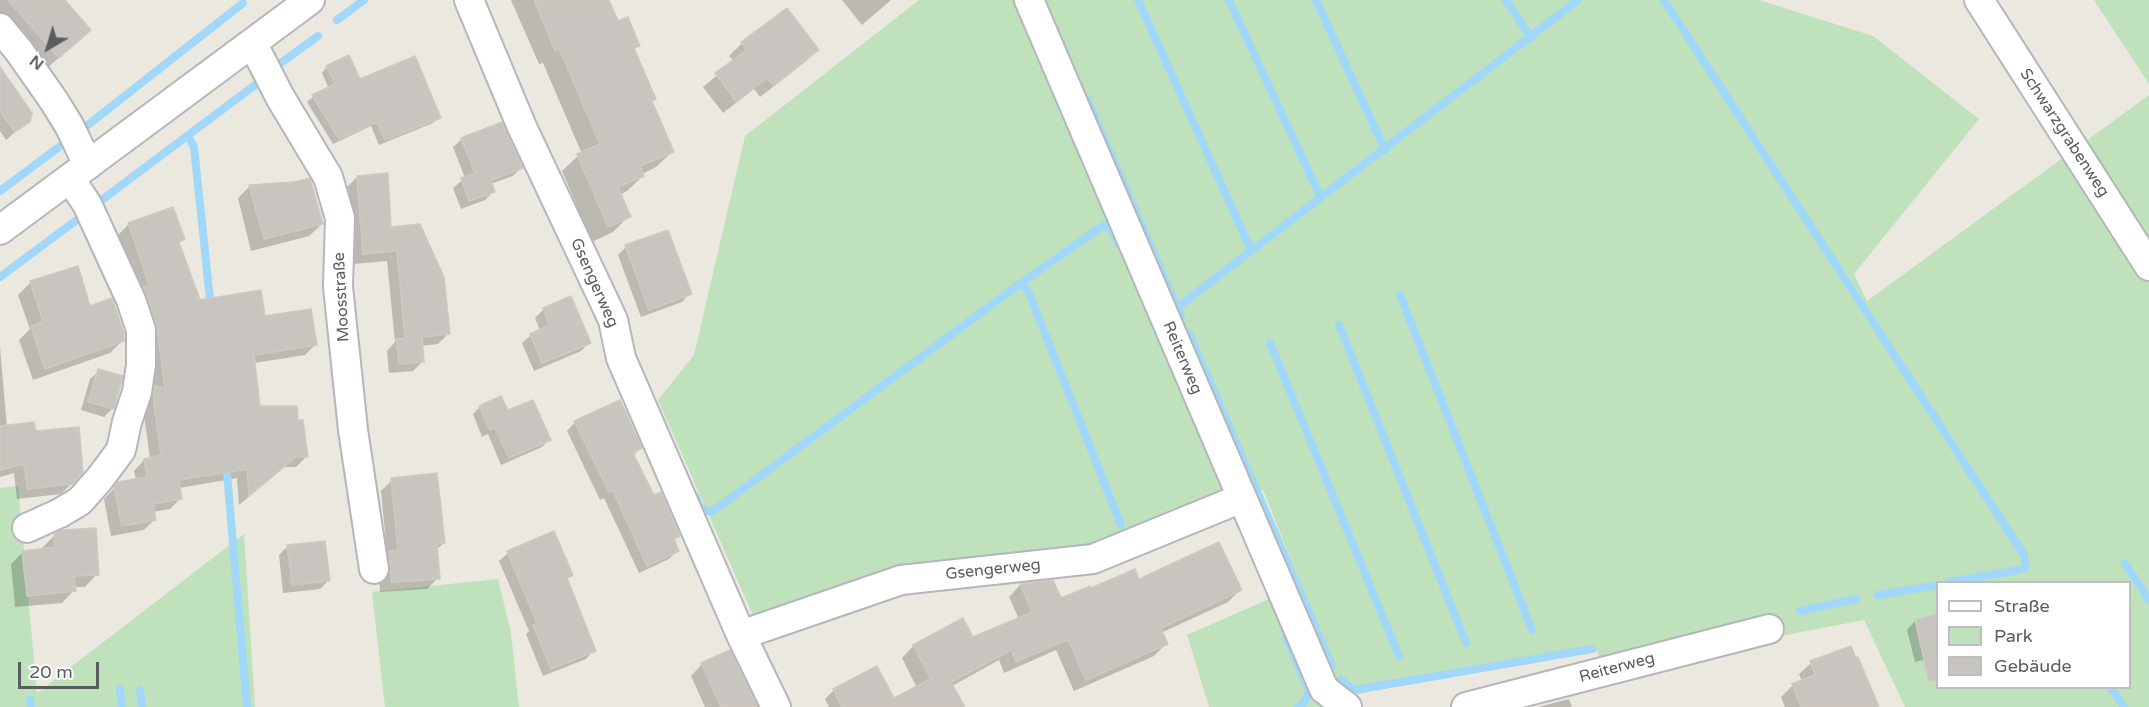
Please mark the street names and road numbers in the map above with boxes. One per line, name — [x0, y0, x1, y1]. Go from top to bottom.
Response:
street label: Schwarzgrabenweg — [2015, 65, 2113, 201]
street label: Gsengerweg — [566, 235, 622, 331]
street label: Moosstraße — [330, 252, 354, 342]
street label: Reiterweg — [1158, 319, 1206, 397]
street label: Gsengerweg — [944, 555, 1042, 585]
street label: Reiterweg — [1577, 649, 1657, 687]

